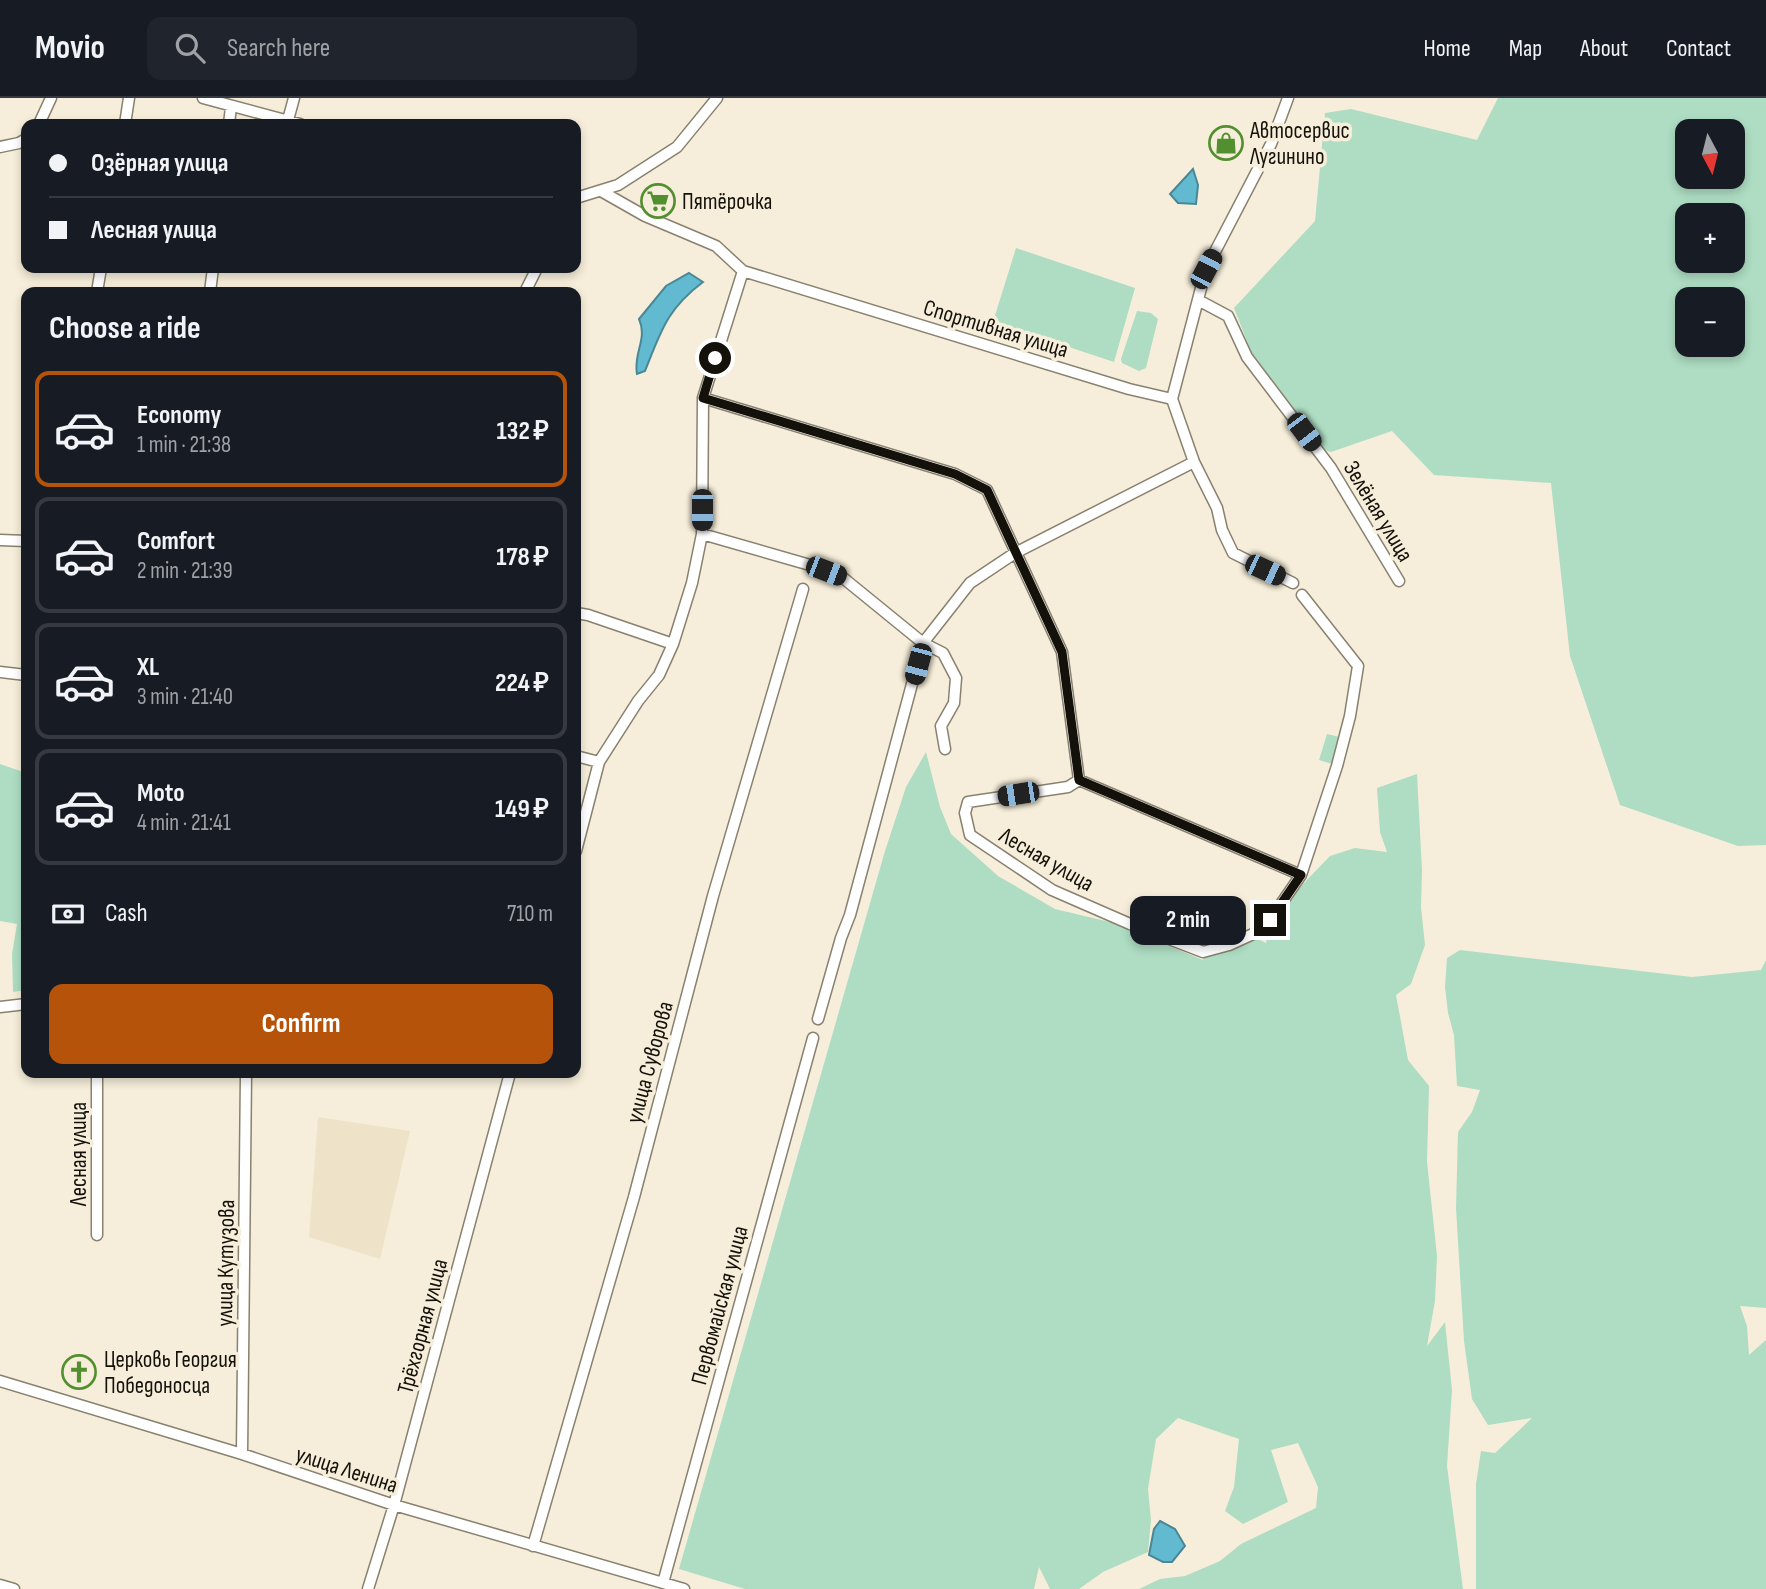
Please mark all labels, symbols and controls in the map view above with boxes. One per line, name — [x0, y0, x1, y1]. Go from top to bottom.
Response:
search box — [147, 17, 637, 80]
text: Movio — [35, 28, 105, 68]
icon: search — [171, 29, 209, 67]
text: Search here — [227, 33, 330, 64]
text: Home — [1423, 34, 1471, 63]
text: Map — [1509, 34, 1542, 63]
text: About — [1580, 34, 1628, 63]
text: Contact — [1666, 34, 1731, 63]
place label: Автосервис Лугинино — [1249, 117, 1350, 171]
north arrow — [1675, 119, 1745, 189]
map controls — [1675, 119, 1745, 357]
shop icon: Автосервис Лугинино — [1207, 124, 1245, 162]
text: Озёрная улица — [91, 148, 228, 179]
supermarket icon: Пятёрочка — [639, 182, 677, 220]
place label: Пятёрочка — [682, 188, 772, 216]
button: + — [1675, 203, 1745, 273]
text: Лесная улица — [91, 215, 217, 246]
car — [1187, 246, 1226, 292]
button: − — [1675, 287, 1745, 357]
street label: Спортивная улица — [920, 294, 1071, 364]
text: Choose a ride — [49, 309, 201, 348]
route start — [699, 342, 731, 374]
icon: car — [53, 398, 116, 461]
text: Economy — [137, 400, 221, 431]
car — [1283, 409, 1326, 455]
text: 132 ₽ — [497, 416, 549, 447]
text: 1 min · 21:38 — [137, 431, 231, 459]
street label: Зелёная улица — [1337, 456, 1419, 567]
car — [692, 489, 713, 531]
icon: car — [53, 524, 116, 587]
text: Comfort — [137, 526, 215, 557]
text: 178 ₽ — [496, 542, 549, 573]
car — [1242, 552, 1289, 588]
car — [803, 554, 850, 588]
text: 2 min · 21:39 — [137, 557, 233, 585]
car — [903, 641, 934, 687]
icon: car — [53, 650, 116, 713]
text: XL — [137, 652, 159, 683]
text: 224 ₽ — [495, 668, 549, 699]
text: 3 min · 21:40 — [137, 683, 233, 711]
icon: car — [53, 776, 116, 839]
text: Moto — [137, 778, 185, 809]
car — [996, 780, 1041, 808]
text: 149 ₽ — [495, 794, 549, 825]
text: 4 min · 21:41 — [137, 809, 231, 837]
street label: Лесная улица — [993, 821, 1099, 898]
icon: cash — [49, 895, 87, 933]
callout: 2 min — [1130, 896, 1246, 944]
text: Cash — [105, 898, 148, 929]
text: 710 m — [507, 900, 553, 928]
route end — [1254, 904, 1286, 936]
text: 2 min — [1166, 906, 1210, 934]
button: Confirm — [49, 984, 553, 1064]
street label: улица Суворова — [620, 998, 680, 1126]
street label: Лесная улица — [65, 1102, 93, 1207]
street label: улица Кутузова — [211, 1199, 241, 1327]
street label: Первомайская улица — [685, 1223, 755, 1388]
street label: Трёхгорная улица — [392, 1256, 454, 1397]
place label: Церковь Георгия Победоносца — [104, 1346, 237, 1400]
church icon: Церковь Георгия Победоносца — [60, 1353, 98, 1391]
street label: улица Ленина — [292, 1440, 401, 1500]

